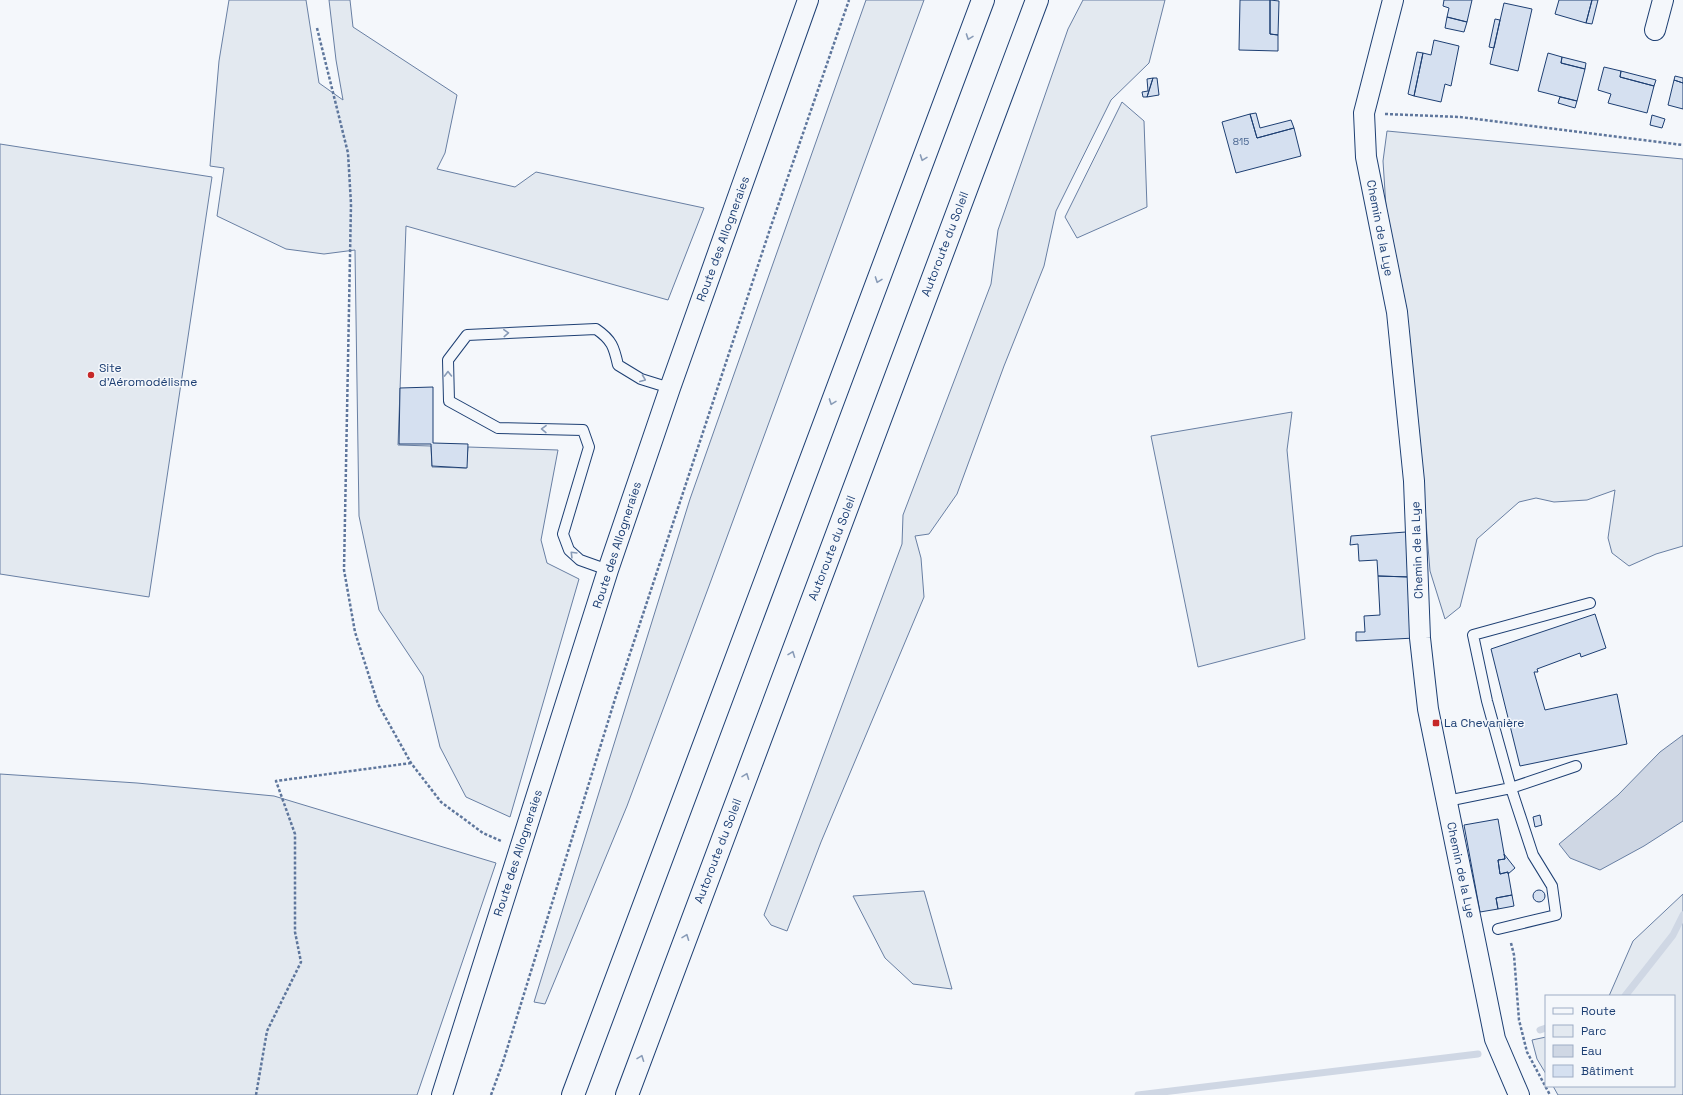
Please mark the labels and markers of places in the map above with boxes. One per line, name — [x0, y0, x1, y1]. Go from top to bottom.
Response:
place label: Site d'Aéromodélisme — [99, 360, 197, 390]
marker: Site d'Aéromodélisme — [86, 370, 96, 380]
place label: La Chevanière — [1444, 715, 1524, 731]
marker: La Chevanière — [1431, 718, 1441, 728]

